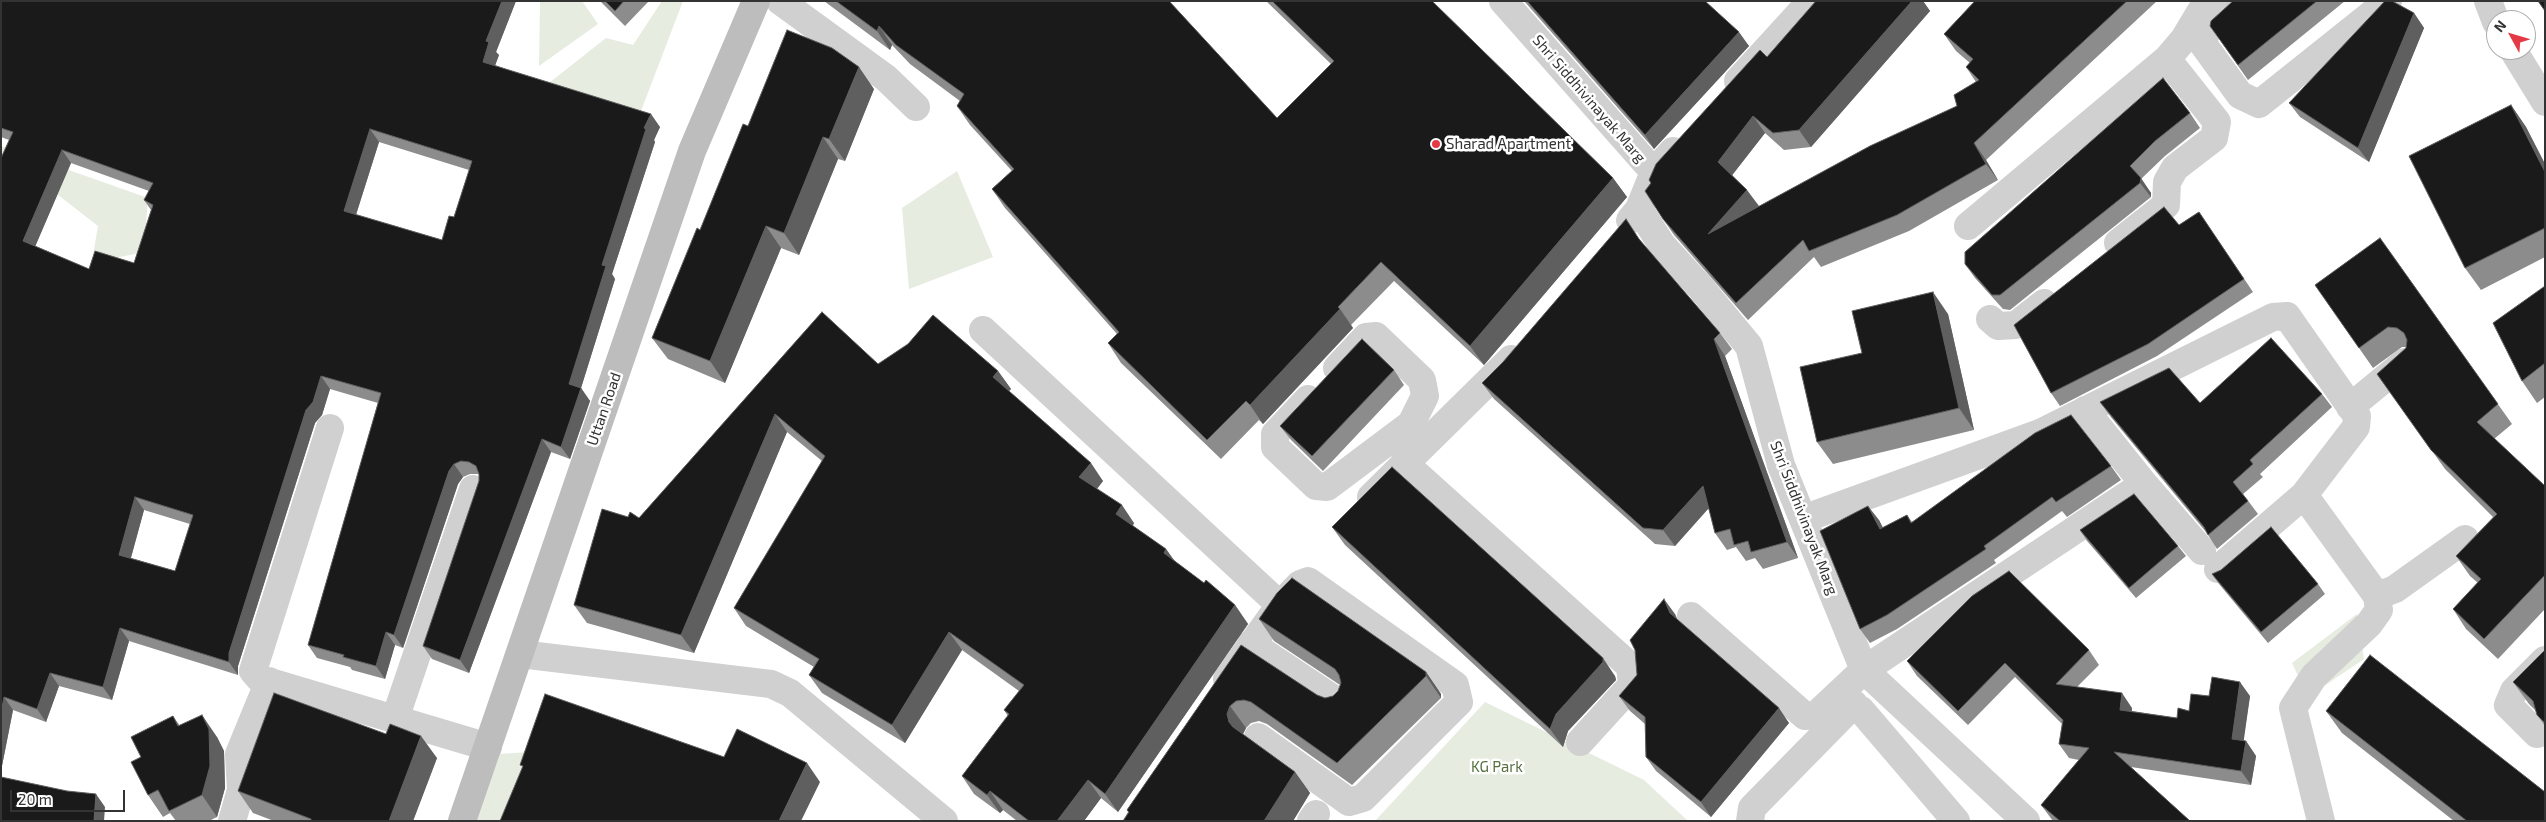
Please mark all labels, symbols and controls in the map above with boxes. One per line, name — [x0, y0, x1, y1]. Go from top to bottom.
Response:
north arrow — [2486, 10, 2536, 60]
text: N — [2490, 17, 2510, 35]
street label: Shri Siddhivinayak Marg — [1529, 31, 1649, 167]
place label: Sharad Apartment — [1446, 135, 1571, 153]
marker: Sharad Apartment — [1430, 138, 1442, 150]
street label: Uttan Road — [583, 370, 625, 448]
street label: Shri Siddhivinayak Marg — [1766, 439, 1842, 597]
park label: KG Park — [1471, 758, 1523, 776]
scale bar — [12, 780, 128, 812]
text: 20 m — [18, 790, 52, 808]

